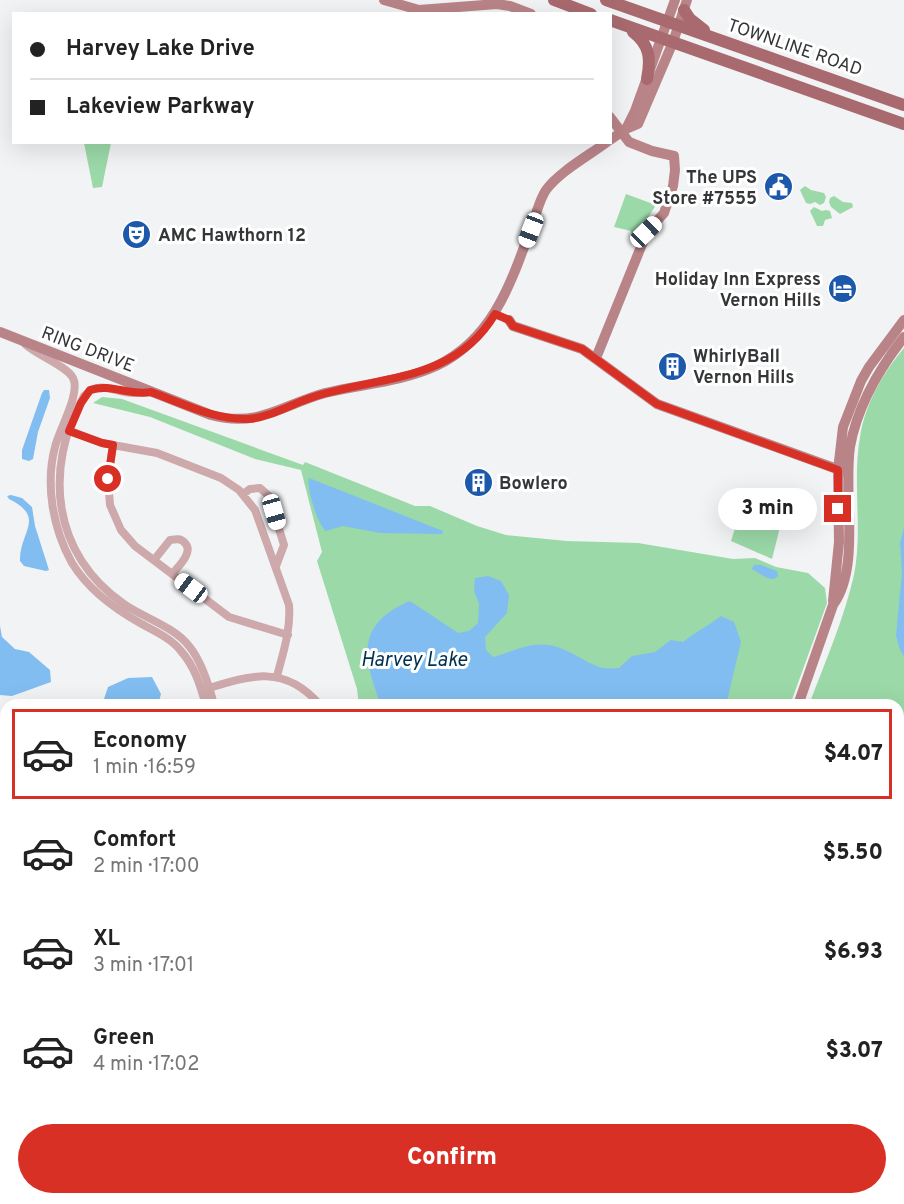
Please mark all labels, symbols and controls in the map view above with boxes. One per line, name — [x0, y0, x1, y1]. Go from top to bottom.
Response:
street label: TOWNLINE ROAD — [724, 15, 865, 82]
text: Harvey Lake Drive — [66, 36, 255, 63]
text: Lakeview Parkway — [66, 94, 255, 121]
place label: The UPS Store #7555 — [652, 167, 757, 211]
public building icon: The UPS Store #7555 — [762, 171, 794, 203]
car — [516, 210, 546, 250]
car — [627, 213, 665, 251]
theatre icon: AMC Hawthorn 12 — [121, 219, 153, 251]
place label: AMC Hawthorn 12 — [158, 225, 306, 248]
place label: Holiday Inn Express Vernon Hills — [655, 269, 821, 313]
hotel icon: Holiday Inn Express Vernon Hills — [826, 273, 858, 305]
street label: RING DRIVE — [38, 322, 137, 379]
place label: WhirlyBall Vernon Hills — [693, 346, 794, 390]
building icon: WhirlyBall Vernon Hills — [656, 350, 688, 382]
route start — [94, 465, 121, 492]
building icon: Bowlero — [462, 467, 494, 499]
place label: Bowlero — [499, 473, 568, 496]
callout: 3 min — [718, 488, 817, 530]
car — [260, 492, 288, 532]
route end — [824, 495, 851, 522]
text: 3 min — [741, 496, 794, 522]
car — [171, 570, 211, 606]
water label: Harvey Lake — [361, 648, 468, 674]
icon: car — [21, 727, 75, 781]
text: Economy — [93, 728, 187, 755]
text: $4.07 — [824, 741, 883, 768]
text: 1 min · 16:59 — [93, 755, 196, 781]
icon: car — [21, 826, 75, 880]
text: Comfort — [93, 827, 176, 854]
text: $5.50 — [823, 840, 883, 867]
text: 2 min · 17:00 — [93, 854, 200, 880]
icon: car — [21, 925, 75, 979]
text: XL — [93, 926, 120, 953]
text: $6.93 — [824, 939, 883, 966]
text: 3 min · 17:01 — [93, 953, 194, 979]
icon: car — [21, 1024, 75, 1078]
text: Green — [93, 1025, 155, 1052]
text: $3.07 — [825, 1038, 883, 1065]
text: 4 min · 17:02 — [93, 1052, 199, 1078]
button: Confirm — [18, 1124, 886, 1193]

